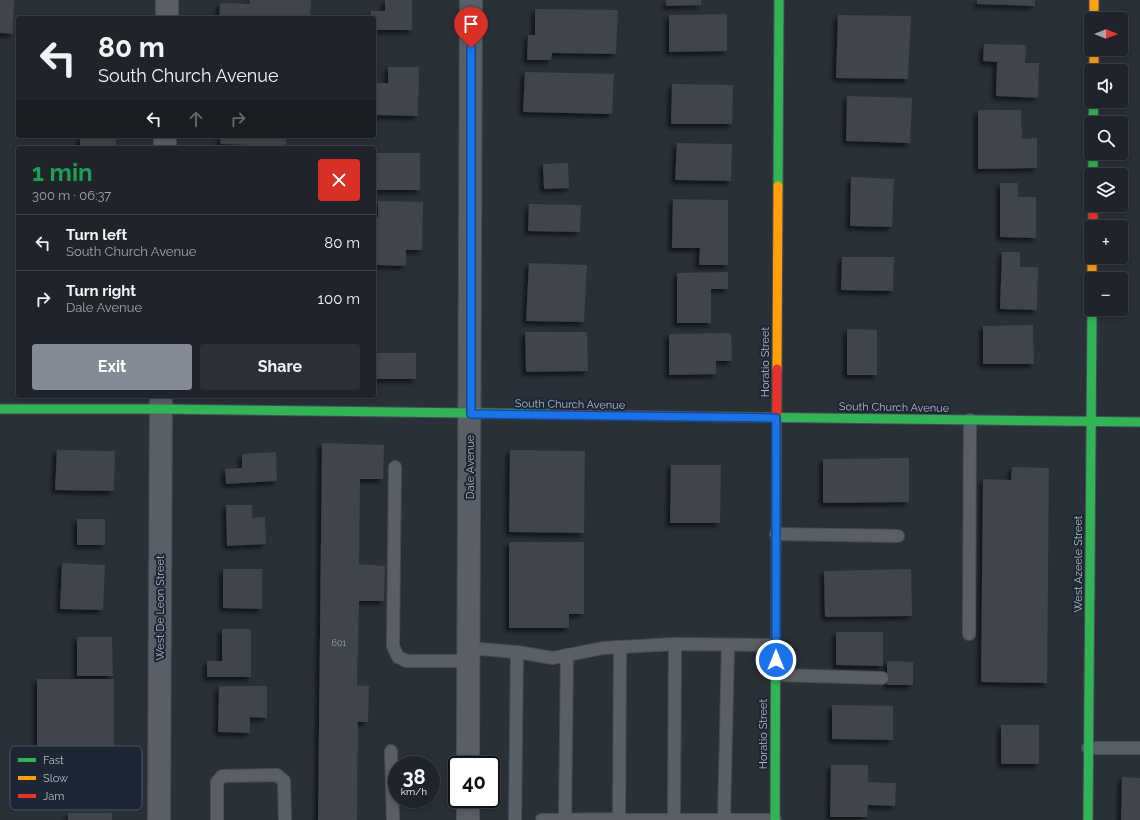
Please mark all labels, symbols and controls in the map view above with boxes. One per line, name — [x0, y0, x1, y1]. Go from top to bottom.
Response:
pin — [454, 7.0, 488, 48]
north arrow — [1084, 12, 1128, 56]
map controls — [1084, 12, 1128, 316]
icon: arrive — [460, 13, 482, 35]
text: 80 m — [98, 31, 165, 64]
icon: left — [32, 32, 84, 84]
button: sound — [1084, 64, 1128, 108]
text: South Church Avenue — [98, 65, 279, 86]
icon: left — [143, 108, 165, 130]
icon: ahead — [185, 108, 207, 130]
icon: right — [227, 108, 249, 130]
button: search — [1084, 116, 1128, 160]
text: 1 min — [32, 158, 93, 187]
button: close — [318, 159, 360, 201]
button: layers — [1084, 168, 1128, 212]
text: 300 m · 06:37 — [32, 188, 111, 203]
button: + — [1084, 220, 1128, 264]
text: Turn left — [66, 226, 127, 244]
icon: left — [32, 232, 54, 254]
text: 80 m — [324, 234, 360, 252]
text: South Church Avenue — [66, 244, 196, 259]
button: − — [1084, 272, 1128, 316]
text: Turn right — [66, 282, 136, 300]
icon: right — [32, 288, 54, 310]
text: 100 m — [318, 290, 360, 308]
text: Dale Avenue — [66, 300, 142, 315]
street label: Horatio Street — [759, 327, 772, 397]
button: Exit — [32, 344, 192, 390]
button: Share — [200, 344, 360, 390]
street label: South Church Avenue — [515, 397, 626, 412]
street label: South Church Avenue — [839, 400, 950, 415]
street label: Dale Avenue — [464, 434, 477, 499]
street label: West Azeele Street — [1072, 515, 1085, 613]
street label: West De Leon Street — [154, 555, 167, 661]
house number: 601 — [332, 638, 347, 648]
position arrow — [755, 639, 797, 681]
street label: Horatio Street — [757, 699, 770, 769]
legend — [10, 746, 142, 810]
text: Fast — [43, 754, 64, 767]
speed limit sign: 40 — [448, 756, 500, 808]
text: 38 — [402, 765, 426, 789]
text: Slow — [43, 772, 68, 785]
text: km/h — [401, 786, 427, 797]
text: Jam — [43, 790, 64, 803]

